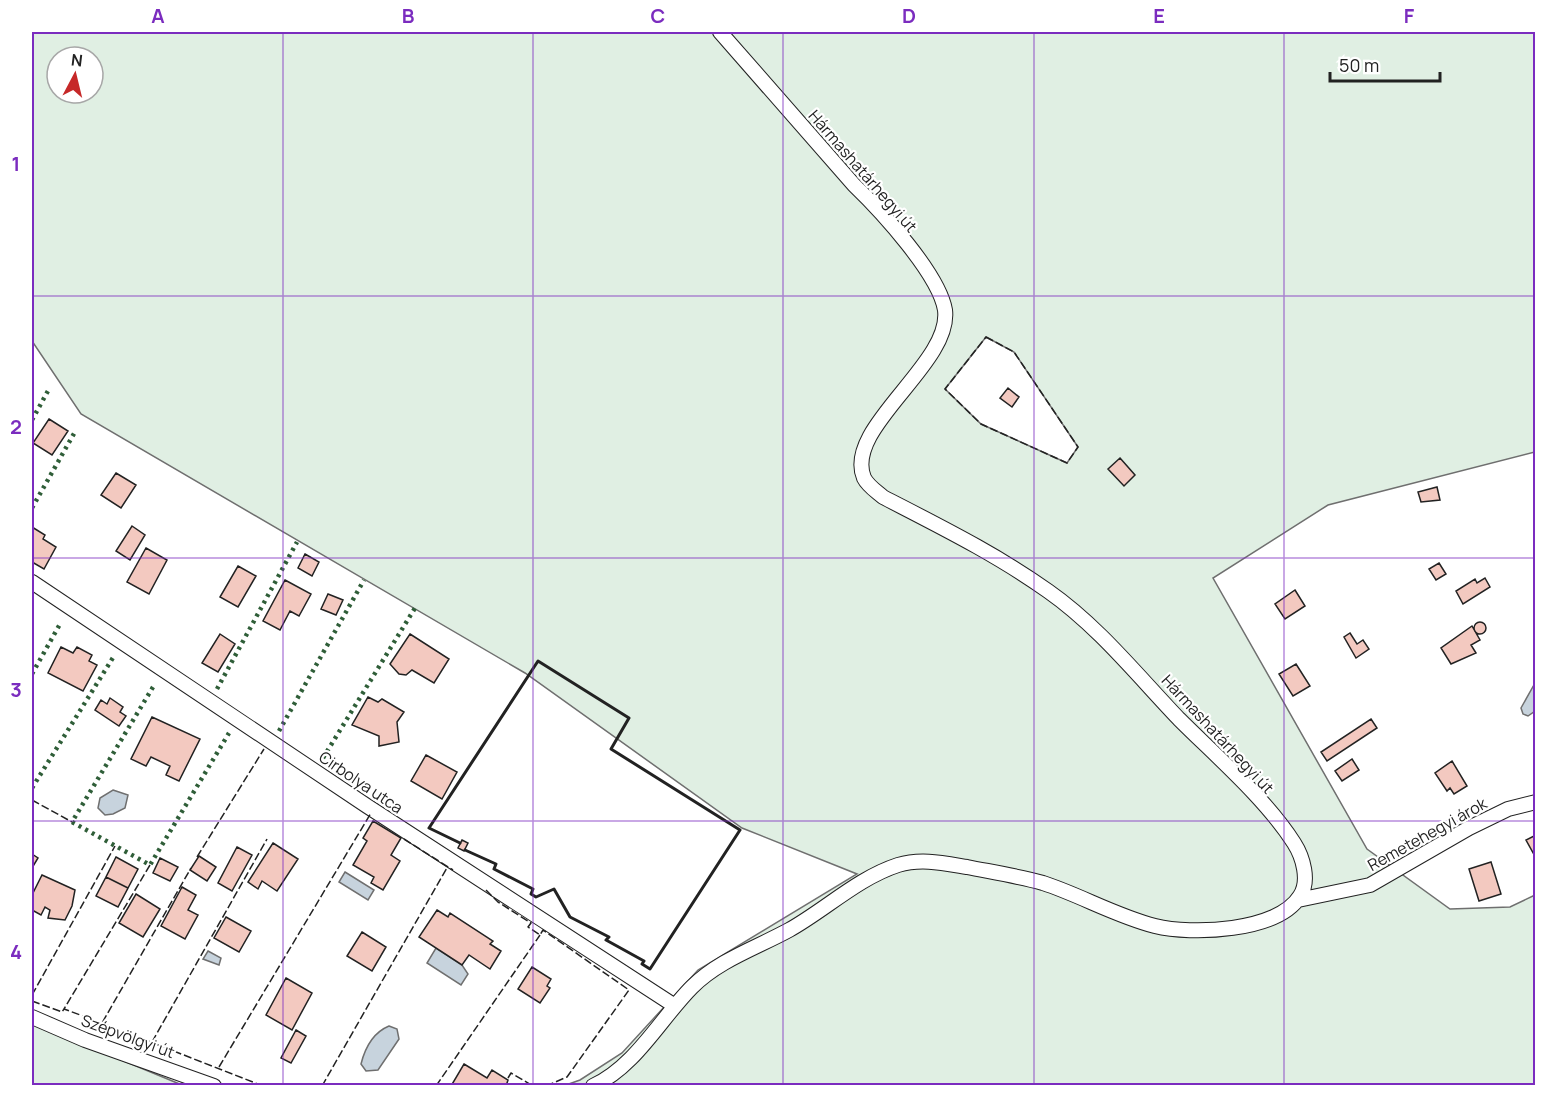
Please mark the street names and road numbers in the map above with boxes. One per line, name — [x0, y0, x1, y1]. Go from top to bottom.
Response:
street label: Hármashatárhegyi út — [804, 105, 922, 237]
street label: Hármashatárhegyi út — [1157, 670, 1279, 798]
street label: Cirbolya utca — [315, 746, 407, 818]
street label: Remetehegyi árok — [1363, 792, 1491, 876]
street label: Szépvölgyi út — [78, 1009, 178, 1063]

